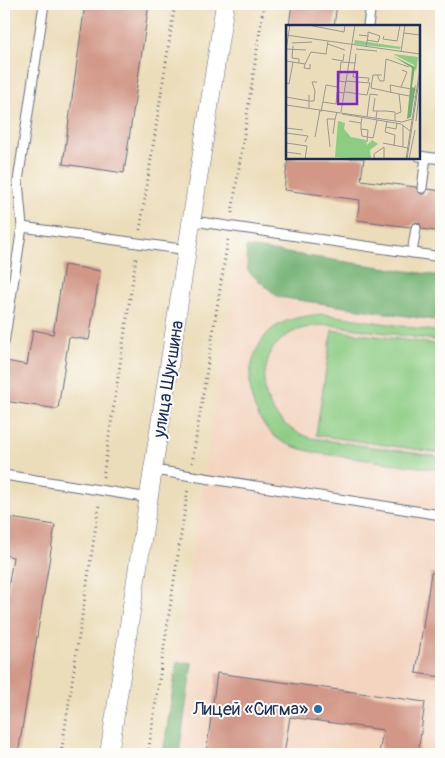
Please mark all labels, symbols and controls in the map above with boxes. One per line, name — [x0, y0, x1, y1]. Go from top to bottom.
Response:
inset map — [286, 25, 420, 159]
street label: улица Шукшина — [148, 319, 189, 440]
place label: Лицей «Сигма» — [192, 698, 308, 721]
marker: Лицей «Сигма» — [312, 703, 324, 715]

